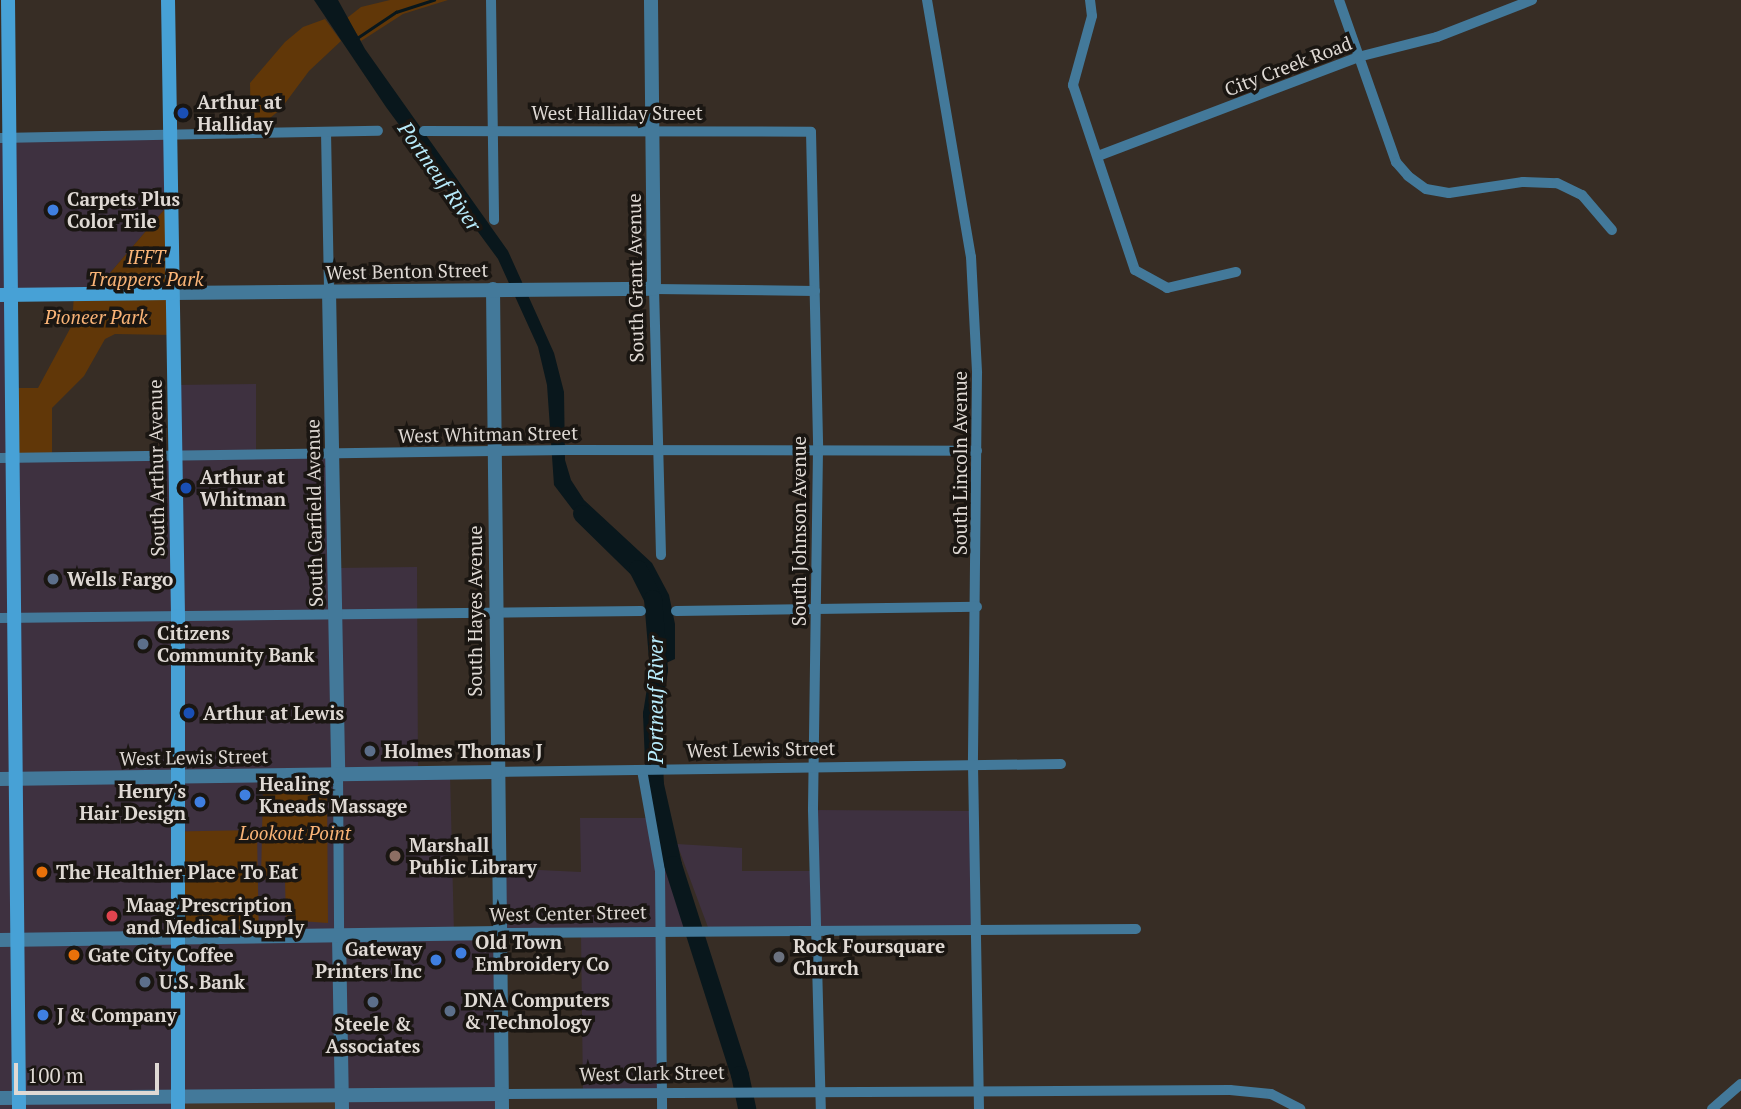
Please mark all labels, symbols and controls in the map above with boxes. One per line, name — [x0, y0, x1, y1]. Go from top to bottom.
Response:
street label: City Creek Road — [1221, 31, 1355, 101]
place label: Arthur at Halliday — [197, 91, 282, 135]
street label: West Halliday Street — [531, 102, 703, 124]
marker: Arthur at Halliday — [175, 105, 191, 121]
water label: Portneuf River — [393, 117, 487, 235]
place label: Carpets Plus Color Tile — [67, 188, 180, 232]
street label: South Grant Avenue — [622, 193, 648, 363]
marker: Carpets Plus Color Tile — [45, 202, 61, 218]
park label: IFFT Trappers Park — [88, 246, 204, 290]
street label: West Benton Street — [325, 258, 489, 284]
park label: Pioneer Park — [44, 306, 148, 328]
street label: South Lincoln Avenue — [949, 371, 971, 555]
street label: South Arthur Avenue — [143, 379, 169, 557]
street label: South Garfield Avenue — [301, 419, 327, 607]
street label: West Whitman Street — [398, 421, 578, 447]
street label: South Johnson Avenue — [788, 436, 810, 626]
place label: Arthur at Whitman — [200, 466, 286, 510]
marker: Arthur at Whitman — [178, 480, 194, 496]
street label: South Hayes Avenue — [464, 525, 486, 697]
place label: Wells Fargo — [67, 568, 173, 590]
marker: Wells Fargo — [45, 571, 61, 587]
place label: Citizens Community Bank — [157, 622, 315, 666]
marker: Citizens Community Bank — [135, 636, 151, 652]
water label: Portneuf River — [642, 636, 668, 764]
place label: Arthur at Lewis — [203, 702, 344, 724]
marker: Arthur at Lewis — [181, 705, 197, 721]
street label: West Lewis Street — [686, 736, 836, 762]
place label: Holmes Thomas J — [384, 740, 543, 762]
marker: Holmes Thomas J — [362, 743, 378, 759]
street label: West Lewis Street — [119, 744, 269, 770]
place label: Healing Kneads Massage — [259, 773, 408, 817]
place label: Henry's Hair Design — [79, 780, 186, 824]
marker: Healing Kneads Massage — [237, 787, 253, 803]
marker: Henry's Hair Design — [192, 794, 208, 810]
park label: Lookout Point — [239, 822, 351, 844]
place label: Marshall Public Library — [409, 834, 537, 878]
marker: Marshall Public Library — [387, 848, 403, 864]
place label: The Healthier Place To Eat — [56, 861, 298, 883]
marker: The Healthier Place To Eat — [34, 864, 50, 880]
place label: Maag Prescription and Medical Supply — [126, 894, 304, 938]
street label: West Center Street — [489, 900, 647, 926]
marker: Maag Prescription and Medical Supply — [104, 908, 120, 924]
place label: Old Town Embroidery Co — [475, 931, 609, 975]
place label: Rock Foursquare Church — [793, 935, 945, 979]
place label: Gateway Printers Inc — [315, 938, 422, 982]
place label: Gate City Coffee — [88, 944, 234, 966]
marker: Old Town Embroidery Co — [453, 945, 469, 961]
marker: Gate City Coffee — [66, 947, 82, 963]
marker: Rock Foursquare Church — [771, 949, 787, 965]
marker: Gateway Printers Inc — [428, 952, 444, 968]
place label: U.S. Bank — [159, 971, 246, 993]
marker: U.S. Bank — [137, 974, 153, 990]
place label: DNA Computers & Technology — [464, 989, 610, 1033]
marker: Steele & Associates — [365, 994, 381, 1010]
marker: DNA Computers & Technology — [442, 1003, 458, 1019]
place label: J & Company — [57, 1004, 176, 1026]
marker: J & Company — [35, 1007, 51, 1023]
place label: Steele & Associates — [326, 1013, 420, 1057]
scale bar — [18, 1050, 163, 1094]
street label: West Clark Street — [579, 1060, 725, 1086]
text: 100 m — [27, 1061, 84, 1089]

